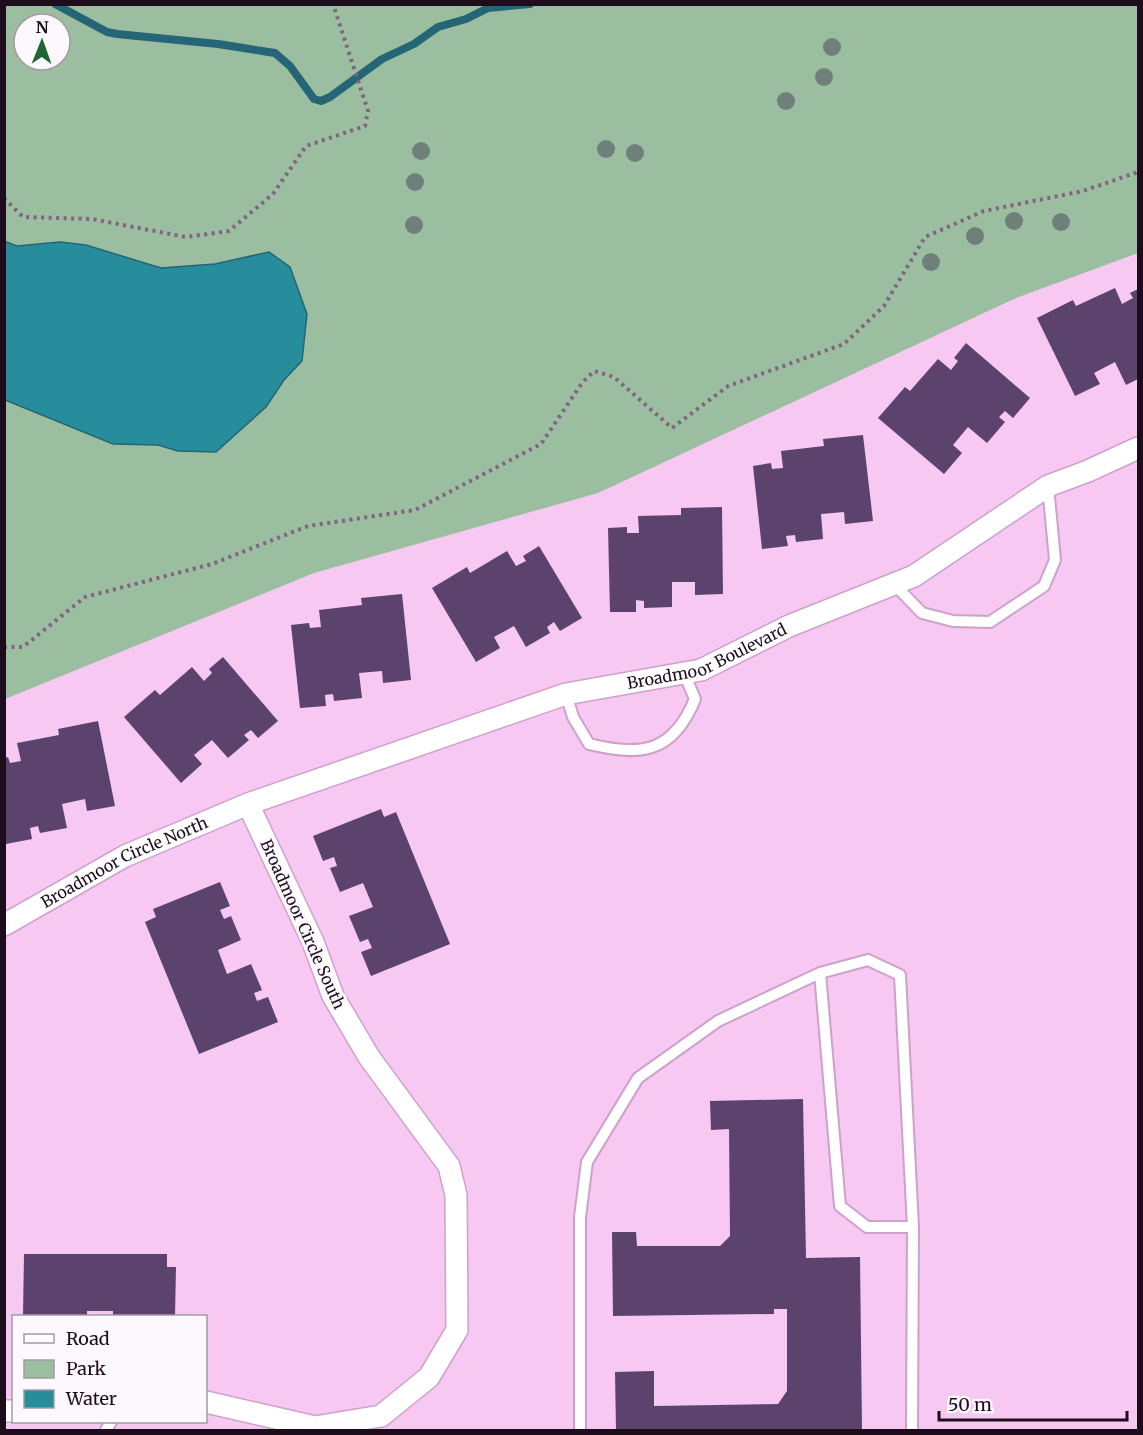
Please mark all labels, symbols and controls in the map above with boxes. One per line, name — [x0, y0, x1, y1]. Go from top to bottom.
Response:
north arrow — [12, 12, 72, 72]
text: N — [36, 17, 49, 37]
street label: Broadmoor Boulevard — [625, 619, 790, 693]
street label: Broadmoor Circle North — [37, 812, 211, 912]
street label: Broadmoor Circle South — [256, 836, 350, 1012]
legend — [12, 1315, 207, 1423]
text: Road — [66, 1327, 110, 1350]
text: Park — [66, 1357, 107, 1380]
scale bar — [939, 1384, 1126, 1422]
text: Water — [65, 1387, 117, 1410]
text: 50 m — [948, 1393, 992, 1416]

